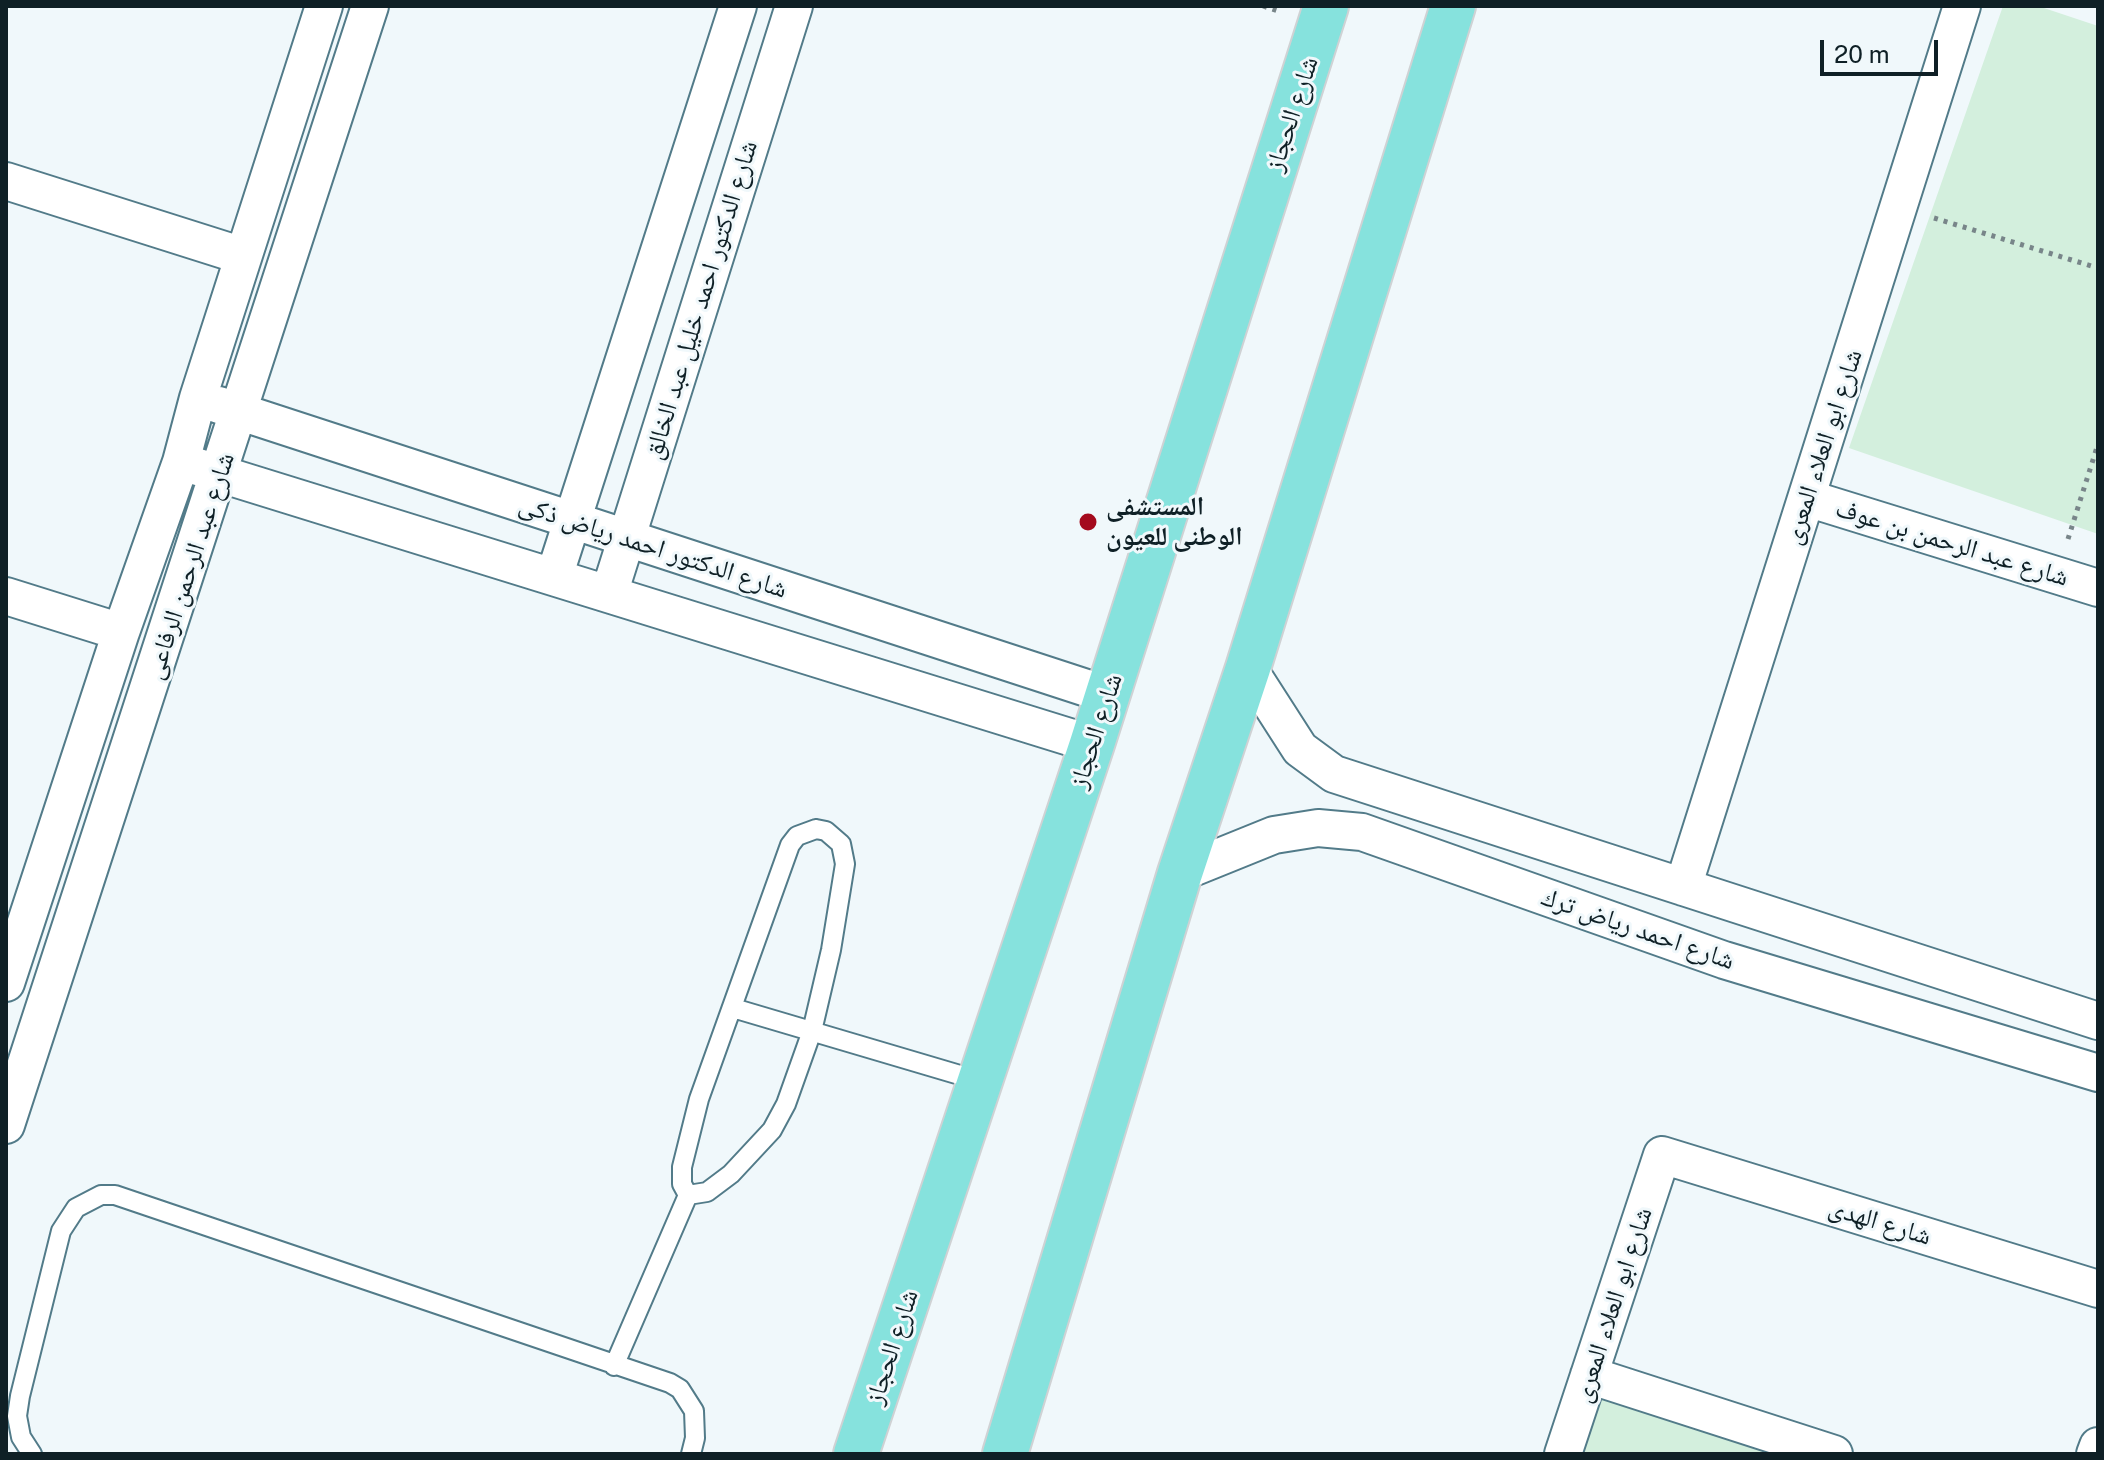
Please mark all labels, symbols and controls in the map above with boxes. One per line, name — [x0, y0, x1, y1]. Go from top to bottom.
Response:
scale bar — [1824, 24, 1942, 74]
text: 20 m — [1834, 40, 1890, 68]
street label: شارع الحجاز — [1259, 53, 1325, 175]
street label: شارع الدكتور احمد خليل عبد الخالق — [638, 137, 764, 463]
street label: شارع ابو العلاء المعرى — [1777, 345, 1869, 549]
street label: شارع عبد الرحمن الرفاعى — [139, 449, 241, 683]
street label: شارع الدكتور احمد رياض ذكى — [515, 489, 791, 605]
place label: المستشفى الوطنى للعيون — [1106, 491, 1243, 552]
street label: شارع عبد الرحمن بن عوف — [1832, 493, 2072, 593]
marker: المستشفى الوطنى للعيون — [1077, 511, 1099, 533]
street label: شارع الحجاز — [1063, 670, 1129, 792]
street label: شارع احمد رياض ترك — [1537, 881, 1739, 977]
street label: شارع الهدى — [1825, 1192, 1935, 1252]
street label: شارع ابو العلاء المعرى — [1567, 1203, 1659, 1407]
street label: شارع الحجاز — [859, 1286, 925, 1408]

